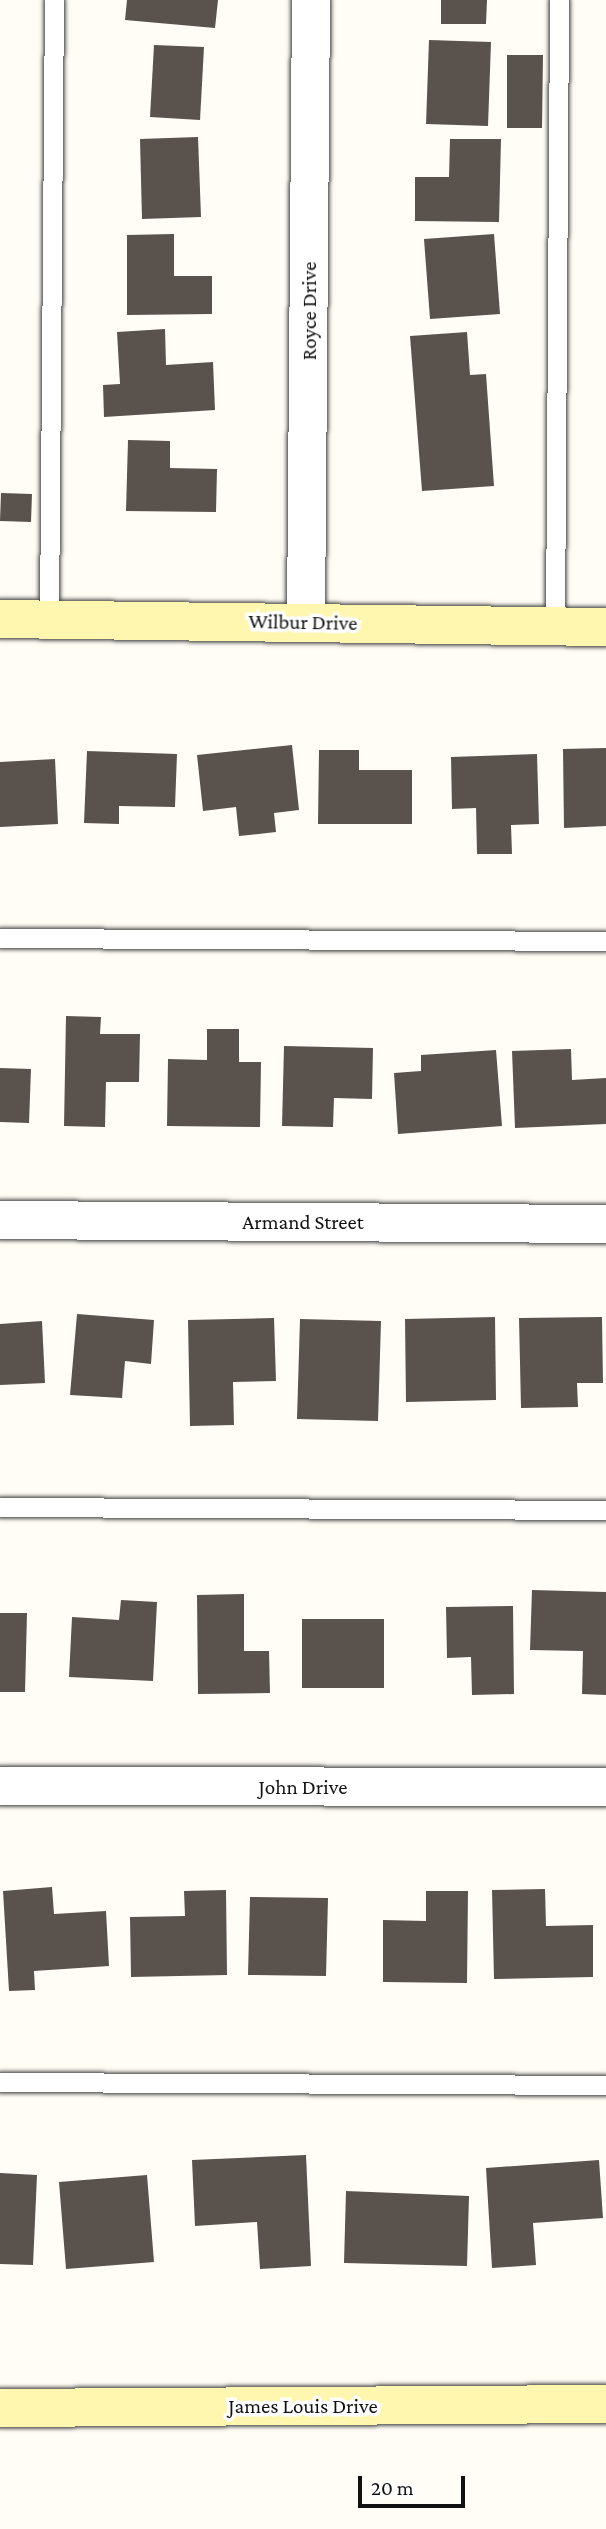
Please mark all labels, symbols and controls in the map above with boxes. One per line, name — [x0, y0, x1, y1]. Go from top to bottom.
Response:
street label: Royce Drive — [296, 262, 322, 360]
street label: Wilbur Drive — [248, 608, 358, 636]
street label: Armand Street — [242, 1209, 364, 1235]
street label: John Drive — [259, 1774, 347, 1800]
street label: James Louis Drive — [228, 2393, 378, 2419]
scale bar — [361, 2462, 468, 2506]
text: 20 m — [371, 2476, 414, 2500]

